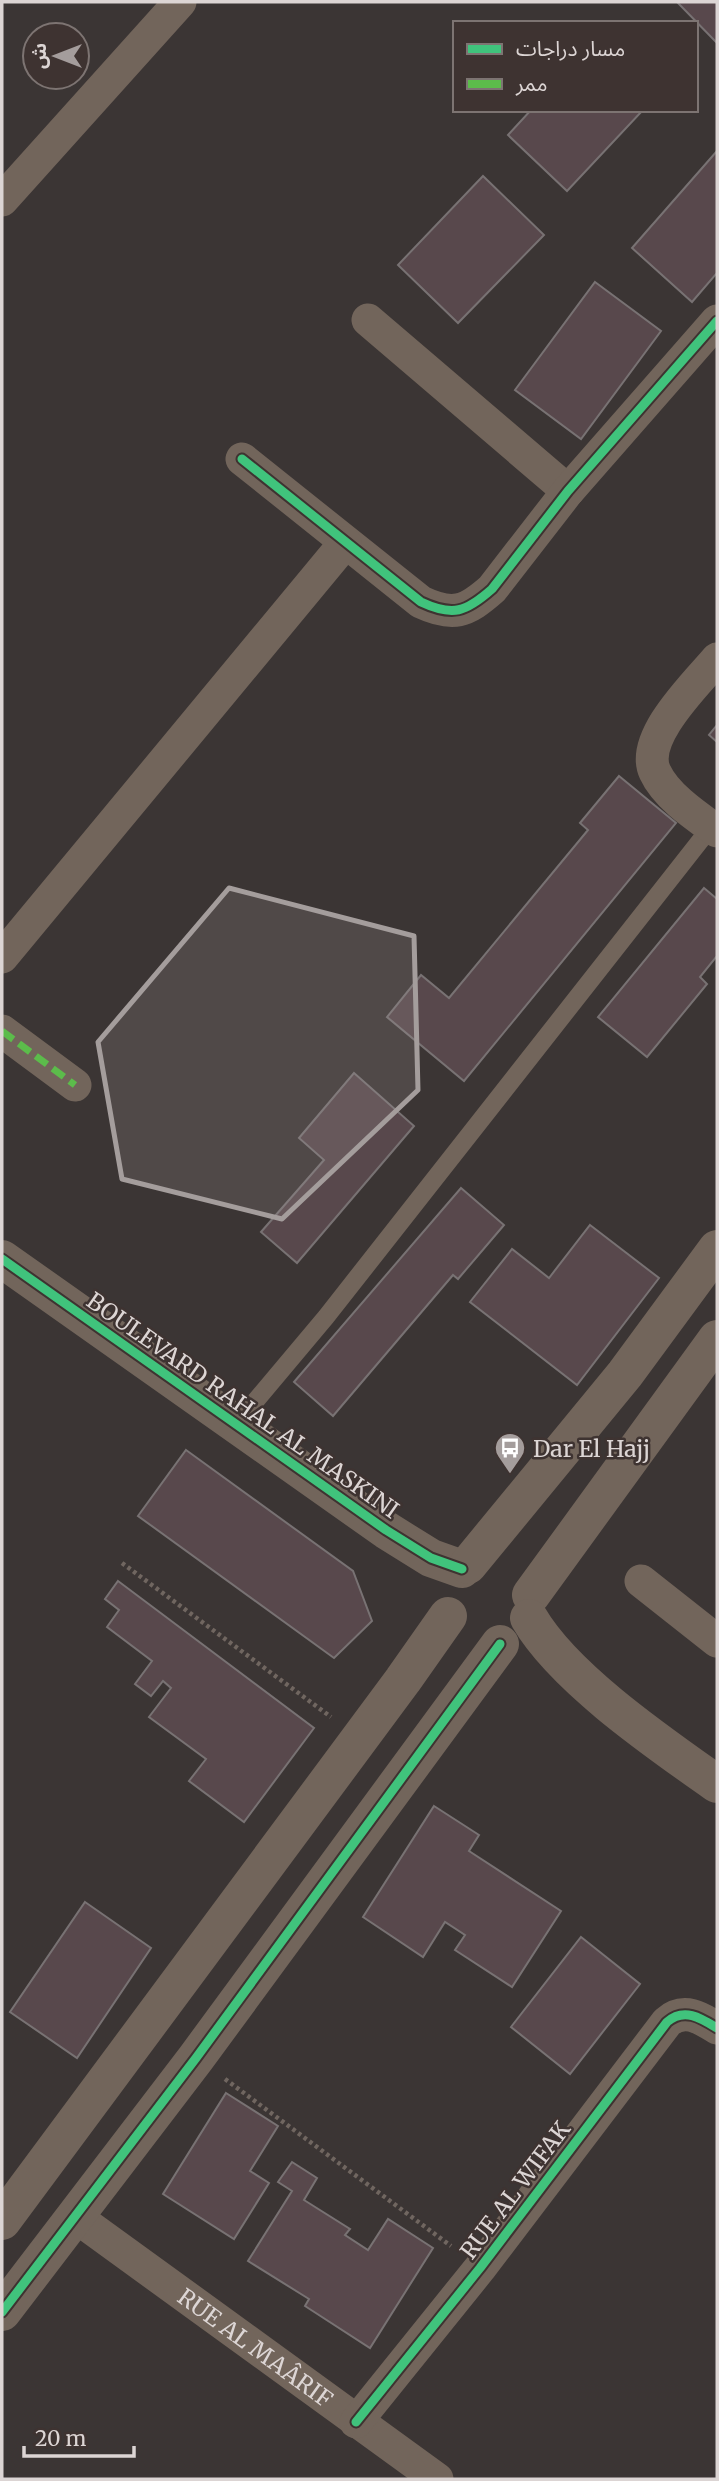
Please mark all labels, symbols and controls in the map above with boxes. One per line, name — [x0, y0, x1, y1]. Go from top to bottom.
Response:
north arrow — [21, 21, 91, 91]
legend — [453, 21, 698, 112]
text: مسار دراجات — [516, 35, 625, 62]
text: ش — [27, 43, 51, 69]
text: ممر — [515, 70, 547, 97]
street label: BOULEVARD RAHAL AL MASKINI — [81, 1286, 405, 1524]
bus stop icon: Dar El Hajj — [493, 1431, 527, 1475]
place label: Dar El Hajj — [533, 1434, 650, 1463]
street label: RUE AL WIFAK — [454, 2115, 577, 2265]
street label: RUE AL MAÂRIF — [173, 2282, 339, 2413]
scale bar — [24, 2414, 135, 2458]
text: 20 m — [35, 2425, 87, 2452]

